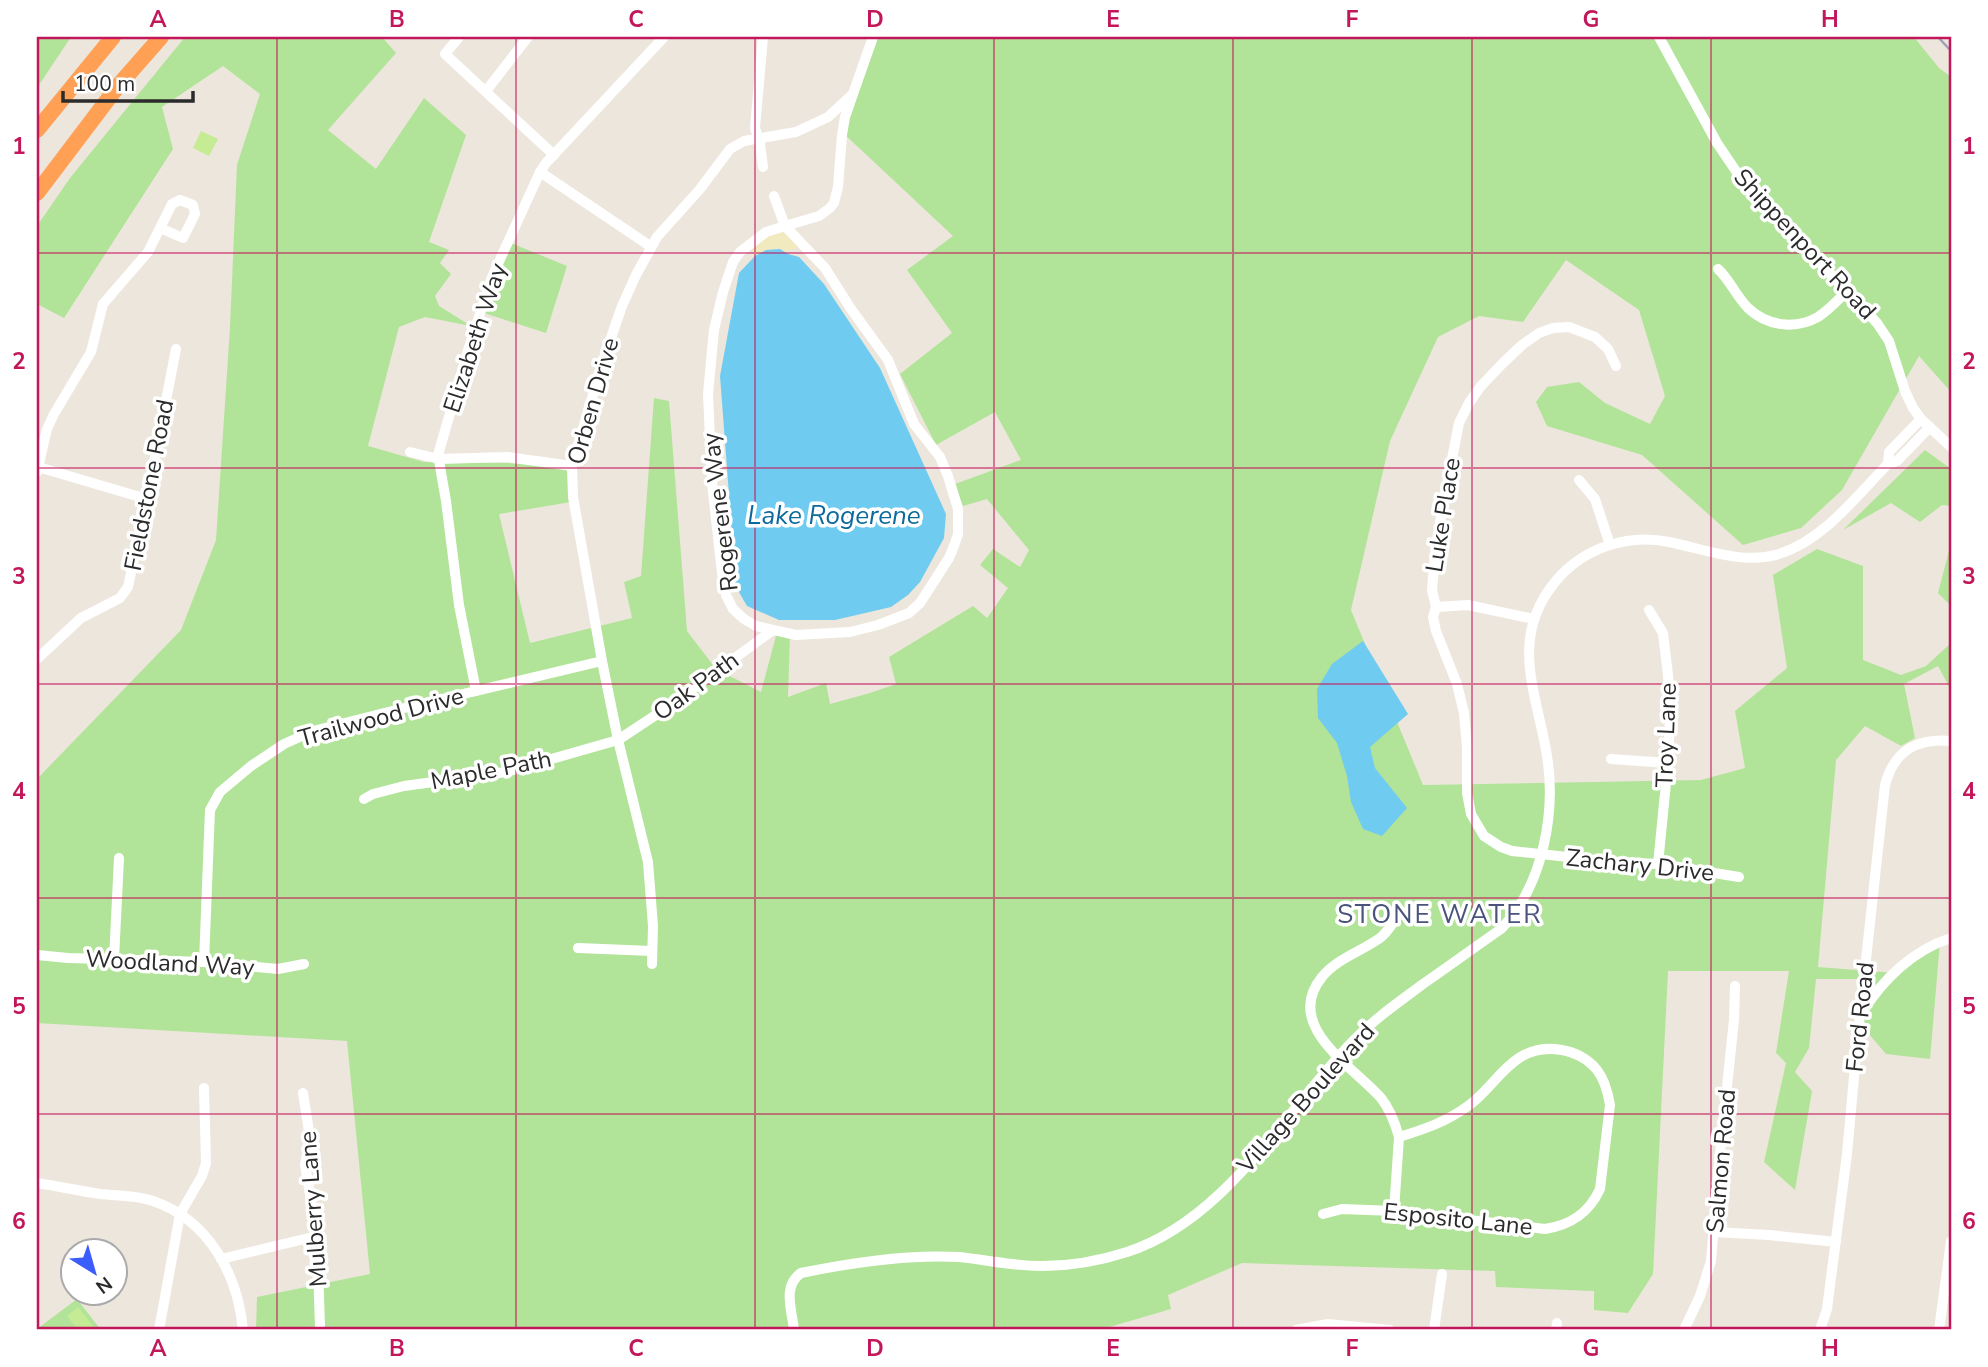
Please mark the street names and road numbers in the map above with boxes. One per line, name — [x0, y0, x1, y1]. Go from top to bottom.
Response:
street label: Shippenport Road — [1727, 162, 1883, 326]
street label: Elizabeth Way — [436, 259, 514, 417]
street label: Orben Drive — [560, 334, 626, 468]
street label: Fieldstone Road — [117, 397, 181, 573]
street label: Rogerene Way — [694, 430, 746, 593]
street label: Luke Place — [1418, 455, 1468, 575]
street label: Oak Path — [647, 644, 745, 728]
street label: Trailwood Drive — [295, 680, 467, 754]
street label: Troy Lane — [1648, 682, 1684, 788]
street label: Maple Path — [428, 743, 554, 797]
street label: Zachary Drive — [1564, 841, 1716, 889]
street label: Woodland Way — [85, 943, 256, 983]
street label: Ford Road — [1838, 960, 1882, 1074]
street label: Village Boulevard — [1229, 1016, 1382, 1181]
street label: Salmon Road — [1699, 1088, 1743, 1234]
street label: Mulberry Lane — [292, 1130, 334, 1288]
street label: Esposito Lane — [1382, 1195, 1534, 1243]

